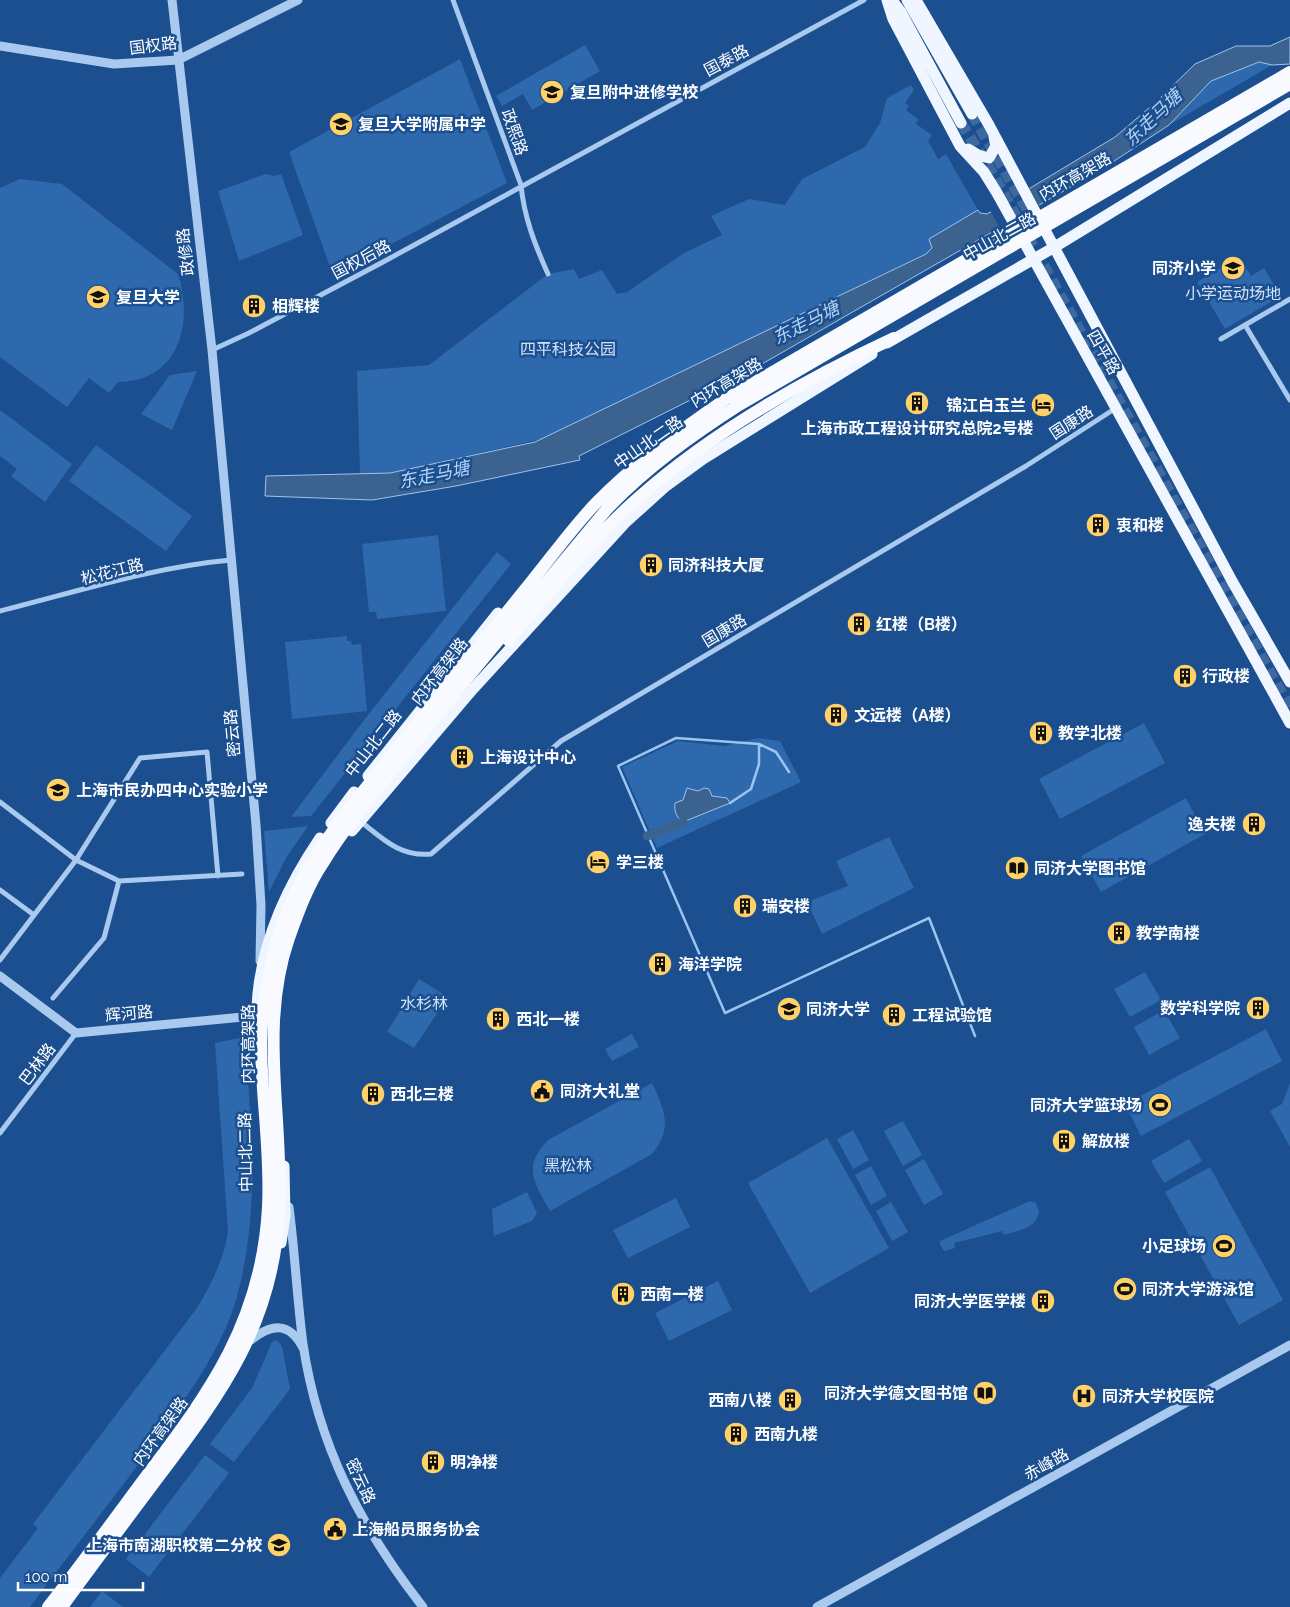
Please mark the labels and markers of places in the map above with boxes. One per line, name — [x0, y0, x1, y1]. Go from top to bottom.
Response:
school or university icon: 复旦附中进修学校 — [539, 79, 565, 105]
place label: 复旦附中进修学校 — [570, 83, 699, 102]
school or university icon: 复旦大学附属中学 — [328, 111, 354, 137]
place label: 复旦大学附属中学 — [358, 115, 486, 134]
school or university icon: 同济小学 — [1220, 255, 1246, 281]
place label: 同济小学 — [1152, 259, 1216, 278]
school or university icon: 复旦大学 — [85, 284, 111, 310]
place label: 复旦大学 — [116, 288, 180, 307]
building icon: 相辉楼 — [241, 293, 267, 319]
place label: 相辉楼 — [272, 297, 320, 316]
building icon: 上海市政工程设计研究总院2号楼 — [904, 390, 930, 416]
hotel icon: 锦江白玉兰 — [1030, 392, 1056, 418]
place label: 锦江白玉兰 — [946, 396, 1026, 415]
place label: 上海市政工程设计研究总院2号楼 — [800, 419, 1034, 438]
building icon: 衷和楼 — [1085, 512, 1111, 538]
place label: 衷和楼 — [1116, 516, 1164, 535]
building icon: 同济科技大厦 — [638, 552, 664, 578]
place label: 同济科技大厦 — [668, 556, 764, 575]
building icon: 红楼（B楼） — [846, 611, 872, 637]
place label: 红楼（B楼） — [876, 615, 967, 634]
building icon: 行政楼 — [1172, 663, 1198, 689]
place label: 行政楼 — [1202, 667, 1250, 686]
building icon: 文远楼（A楼） — [823, 702, 849, 728]
place label: 文远楼（A楼） — [854, 706, 961, 725]
building icon: 教学北楼 — [1028, 720, 1054, 746]
place label: 教学北楼 — [1058, 724, 1122, 743]
building icon: 上海设计中心 — [449, 744, 475, 770]
place label: 上海设计中心 — [480, 748, 576, 767]
school or university icon: 上海市民办四中心实验小学 — [45, 777, 71, 803]
place label: 上海市民办四中心实验小学 — [76, 781, 268, 800]
building icon: 逸夫楼 — [1241, 811, 1267, 837]
place label: 逸夫楼 — [1188, 815, 1236, 834]
hotel icon: 学三楼 — [585, 849, 611, 875]
place label: 学三楼 — [616, 853, 664, 872]
library icon: 同济大学图书馆 — [1004, 855, 1030, 881]
place label: 同济大学图书馆 — [1034, 859, 1146, 878]
building icon: 瑞安楼 — [732, 893, 758, 919]
place label: 瑞安楼 — [762, 897, 810, 916]
building icon: 教学南楼 — [1106, 920, 1132, 946]
place label: 教学南楼 — [1136, 924, 1200, 943]
building icon: 海洋学院 — [647, 951, 673, 977]
place label: 海洋学院 — [678, 955, 742, 974]
building icon: 数学科学院 — [1245, 995, 1271, 1021]
school or university icon: 同济大学 — [776, 996, 802, 1022]
place label: 数学科学院 — [1160, 999, 1240, 1018]
place label: 同济大学 — [806, 1000, 870, 1019]
building icon: 工程试验馆 — [881, 1002, 907, 1028]
building icon: 西北一楼 — [485, 1006, 511, 1032]
place label: 工程试验馆 — [912, 1006, 992, 1025]
place label: 西北一楼 — [516, 1010, 580, 1029]
public building icon: 同济大礼堂 — [529, 1078, 555, 1104]
building icon: 西北三楼 — [360, 1081, 386, 1107]
place label: 同济大礼堂 — [560, 1082, 640, 1101]
place label: 西北三楼 — [390, 1085, 454, 1104]
sports icon: 同济大学篮球场 — [1147, 1092, 1173, 1118]
place label: 同济大学篮球场 — [1030, 1096, 1142, 1115]
building icon: 解放楼 — [1051, 1128, 1077, 1154]
place label: 解放楼 — [1082, 1132, 1130, 1151]
sports icon: 小足球场 — [1211, 1233, 1237, 1259]
place label: 小足球场 — [1142, 1237, 1206, 1256]
sports icon: 同济大学游泳馆 — [1112, 1276, 1138, 1302]
place label: 同济大学游泳馆 — [1142, 1280, 1254, 1299]
building icon: 西南一楼 — [610, 1281, 636, 1307]
place label: 西南一楼 — [640, 1285, 704, 1304]
building icon: 同济大学医学楼 — [1030, 1288, 1056, 1314]
place label: 同济大学医学楼 — [914, 1292, 1026, 1311]
library icon: 同济大学德文图书馆 — [972, 1380, 998, 1406]
hospital icon: 同济大学校医院 — [1071, 1383, 1097, 1409]
place label: 同济大学德文图书馆 — [824, 1384, 968, 1403]
building icon: 西南八楼 — [777, 1387, 803, 1413]
place label: 同济大学校医院 — [1102, 1387, 1214, 1406]
place label: 西南八楼 — [708, 1391, 772, 1410]
building icon: 西南九楼 — [723, 1421, 749, 1447]
place label: 西南九楼 — [754, 1425, 818, 1444]
building icon: 明净楼 — [420, 1449, 446, 1475]
place label: 明净楼 — [450, 1453, 498, 1472]
public building icon: 上海船员服务协会 — [322, 1516, 348, 1542]
place label: 上海船员服务协会 — [352, 1520, 480, 1539]
school or university icon: 上海市南湖职校第二分校 — [266, 1532, 292, 1558]
place label: 上海市南湖职校第二分校 — [86, 1536, 263, 1555]

